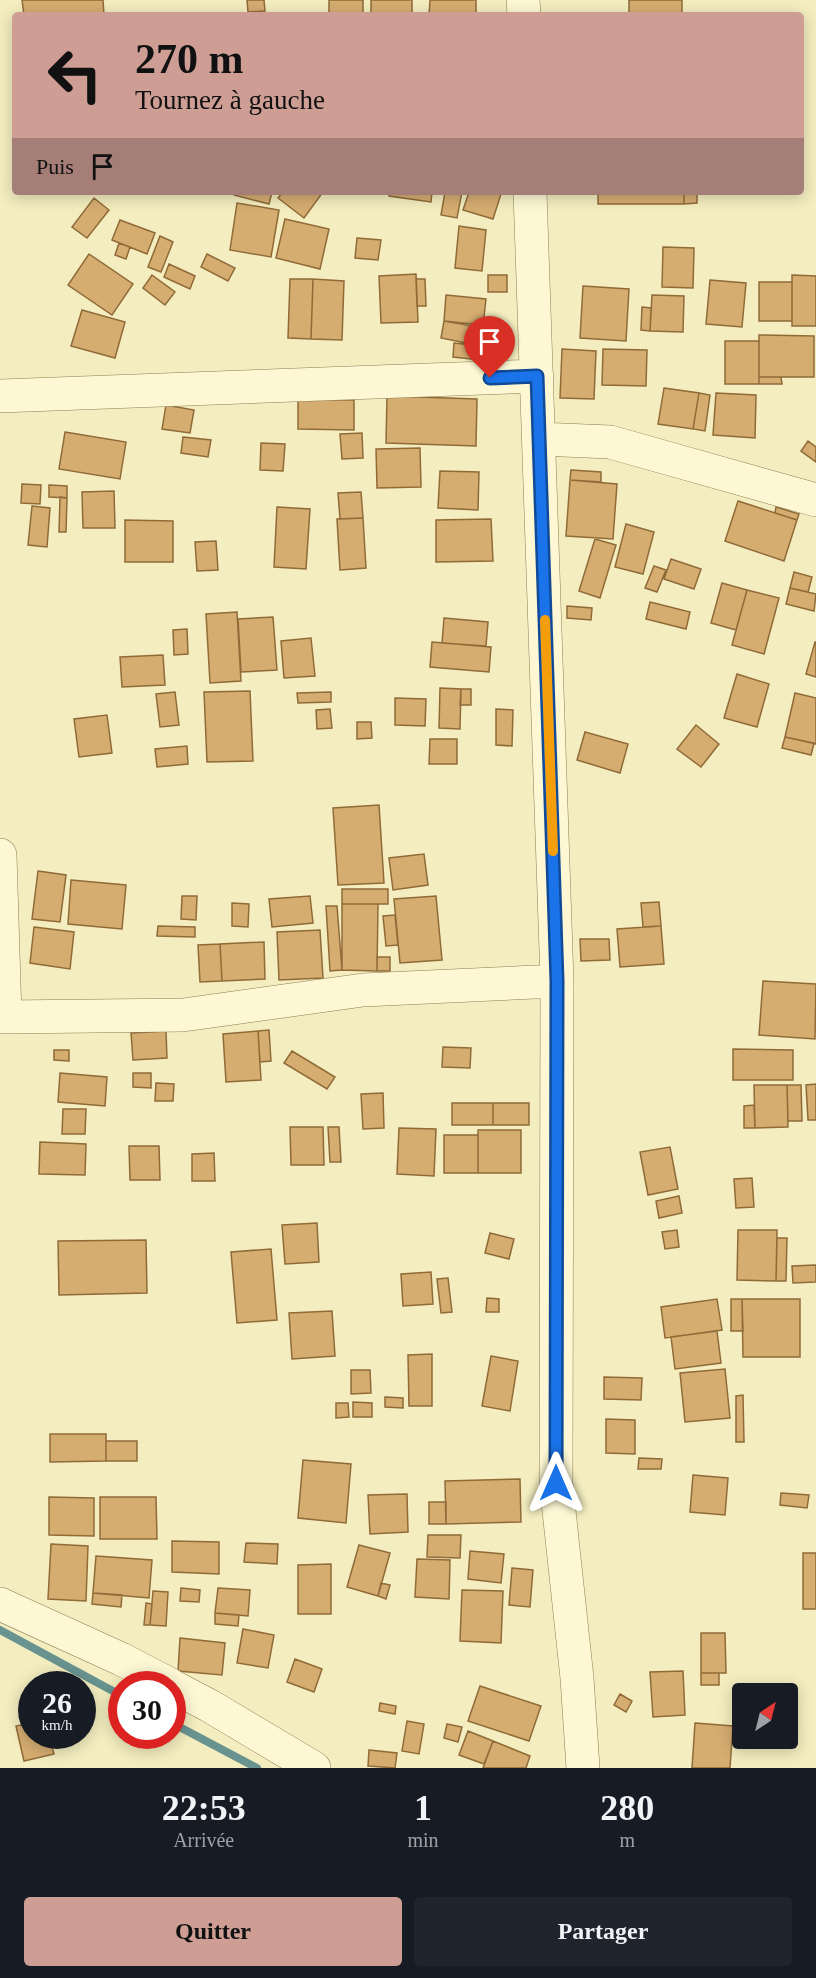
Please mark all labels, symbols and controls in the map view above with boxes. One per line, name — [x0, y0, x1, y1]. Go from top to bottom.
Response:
icon: left — [36, 36, 114, 114]
text: 270 m — [135, 36, 244, 82]
text: Tournez à gauche — [135, 85, 325, 115]
icon: arrive — [86, 150, 119, 183]
text: Puis — [36, 154, 74, 179]
pin — [464, 316, 515, 378]
icon: arrive — [473, 325, 506, 358]
position arrow — [524, 1451, 588, 1515]
speed limit sign: 30 — [108, 1671, 186, 1749]
north arrow — [732, 1683, 798, 1749]
map controls — [732, 1683, 798, 1749]
text: 26 — [42, 1686, 72, 1719]
text: km/h — [42, 1717, 72, 1733]
text: 22:53 — [162, 1788, 246, 1828]
text: 1 — [414, 1788, 432, 1828]
text: 280 — [600, 1788, 654, 1828]
text: Arrivée — [173, 1829, 234, 1851]
text: min — [407, 1829, 439, 1851]
text: m — [620, 1829, 635, 1851]
button: Quitter — [24, 1897, 402, 1966]
button: Partager — [414, 1897, 792, 1966]

